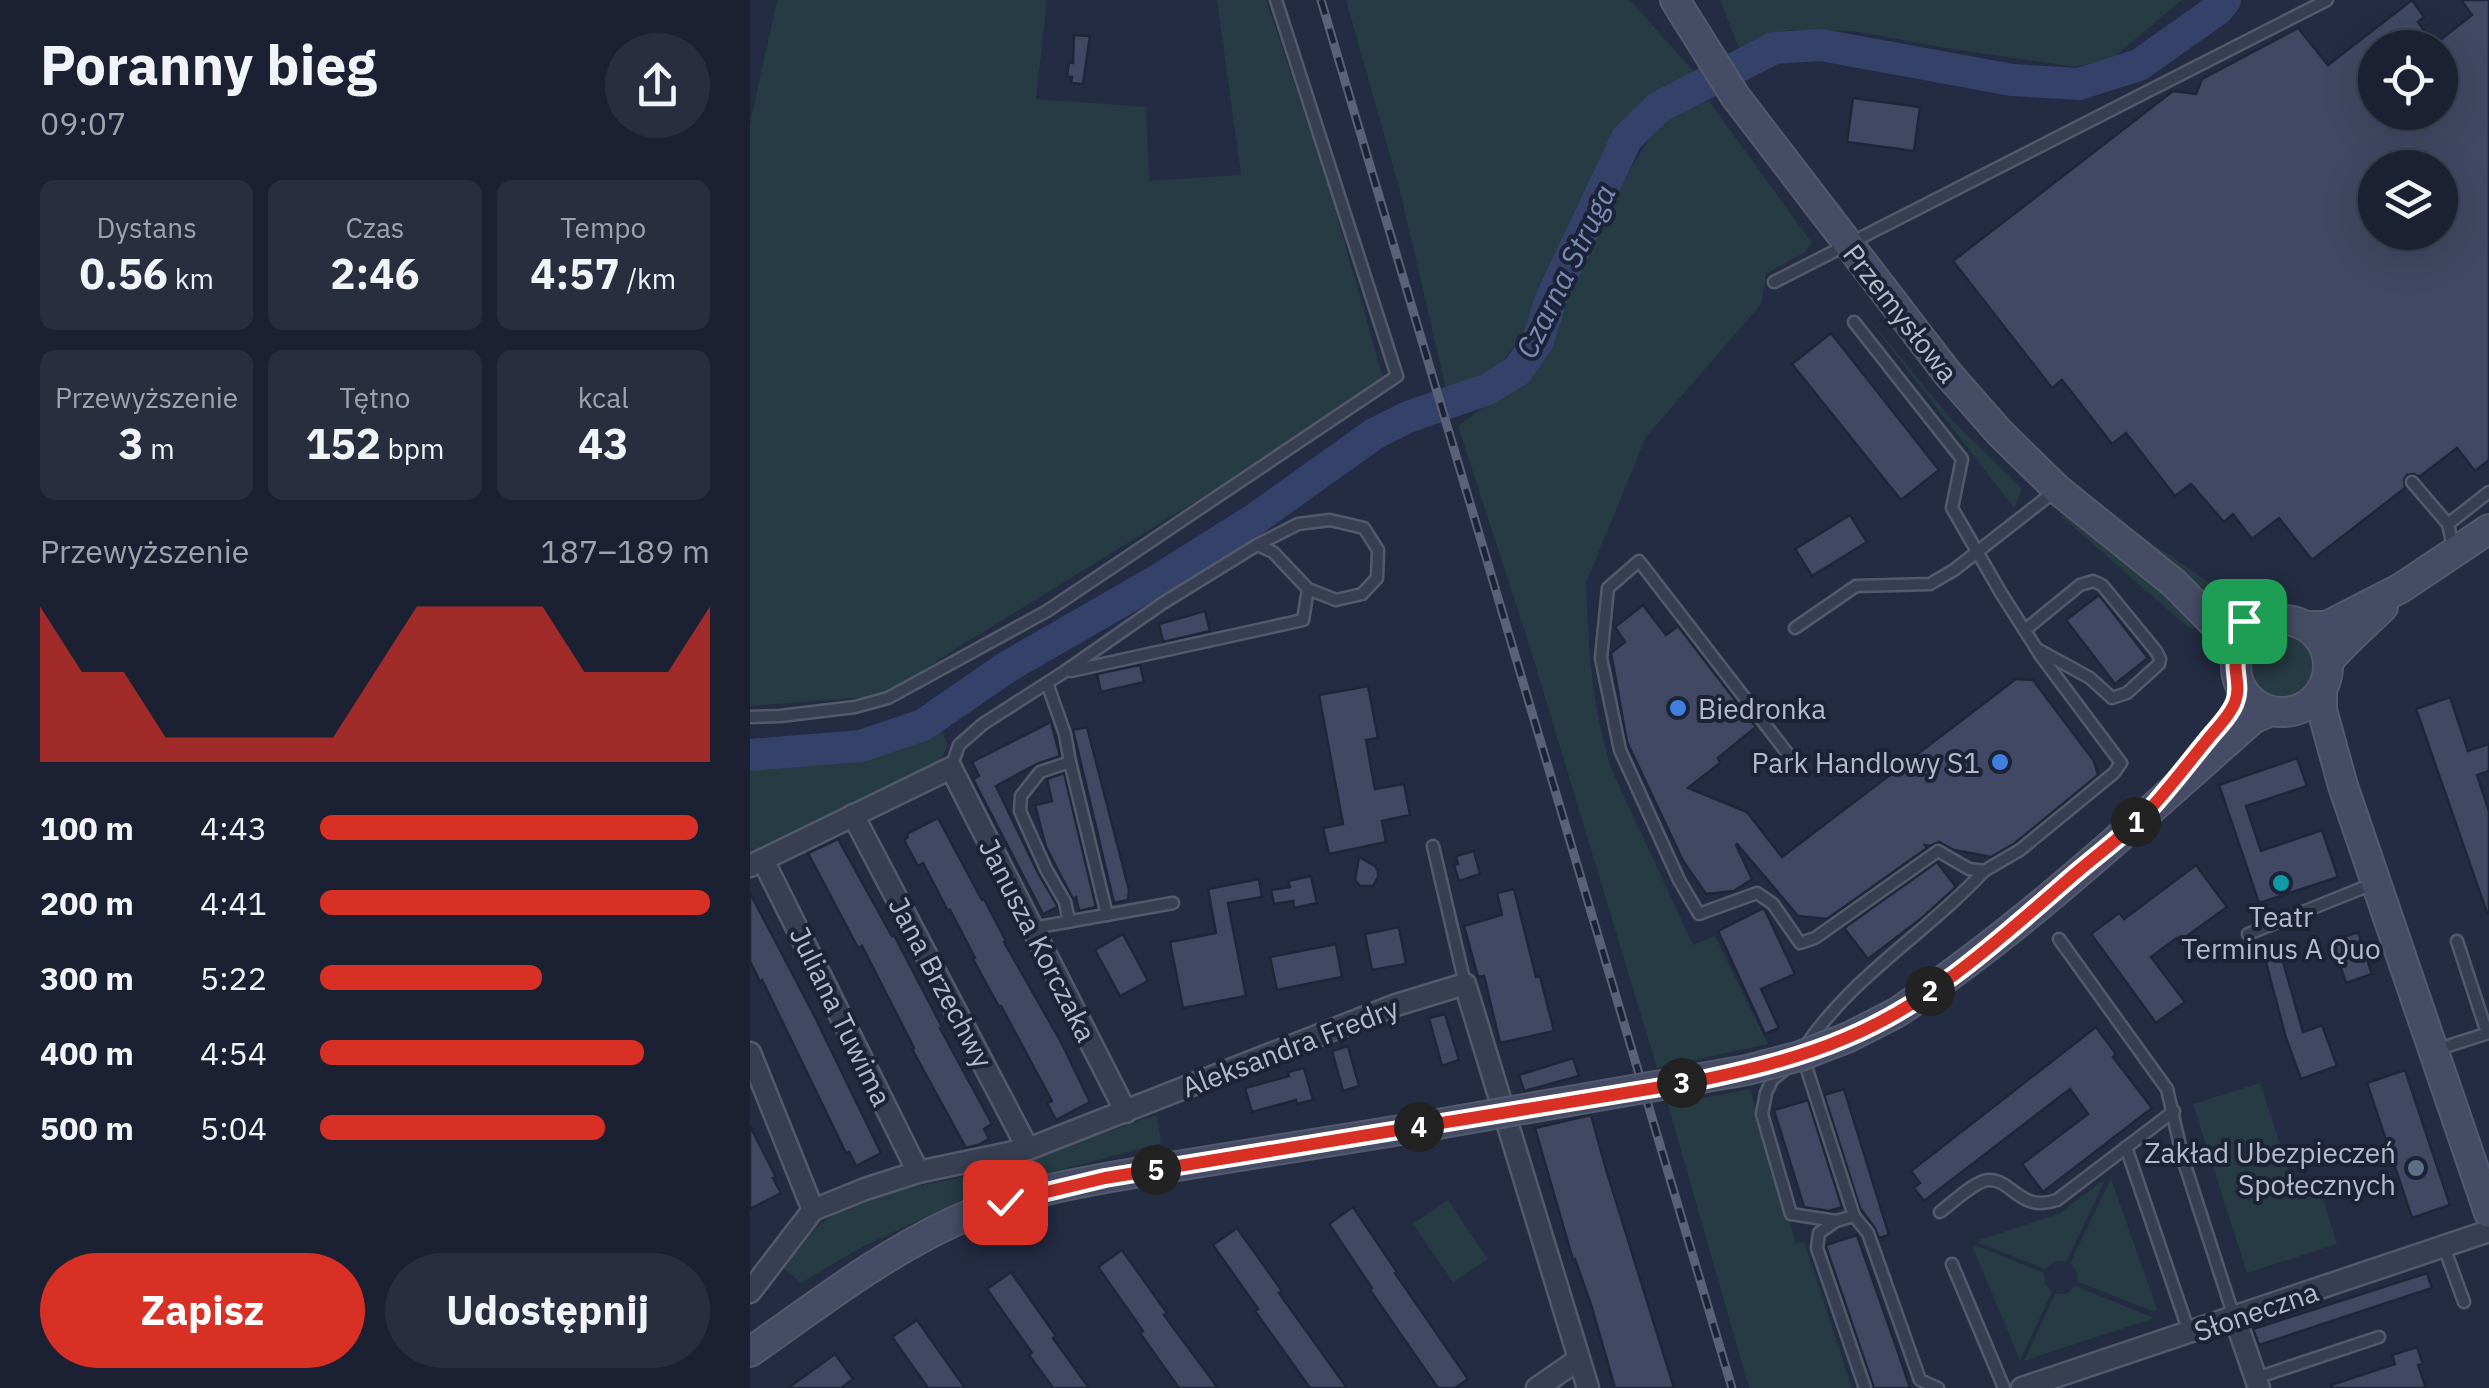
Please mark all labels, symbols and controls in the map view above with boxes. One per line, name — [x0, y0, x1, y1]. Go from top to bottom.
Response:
text: Poranny bieg — [40, 29, 377, 100]
map controls — [2358, 30, 2458, 250]
button: locate — [2358, 30, 2458, 130]
button: share — [605, 33, 710, 138]
text: 09:07 — [40, 102, 126, 144]
button: layers — [2358, 150, 2458, 250]
water label: Czarna Struga — [1506, 178, 1624, 364]
text: Dystans — [96, 209, 197, 246]
text: Czas — [346, 209, 404, 246]
text: Tempo — [560, 209, 646, 246]
street label: Przemysłowa — [1835, 236, 1967, 390]
text: 0.56 — [79, 246, 168, 301]
text: 2:46 — [330, 246, 420, 301]
text: 4:57 — [530, 246, 620, 301]
text: km — [168, 260, 214, 297]
text: /km — [620, 260, 676, 297]
text: Przewyższenie — [55, 379, 238, 416]
text: Tętno — [340, 379, 410, 416]
text: kcal — [578, 379, 629, 416]
text: 3 — [119, 416, 144, 471]
text: 152 — [305, 416, 381, 471]
text: 43 — [578, 416, 629, 471]
text: m — [144, 430, 175, 467]
text: bpm — [381, 430, 445, 467]
text: Przewyższenie — [40, 530, 249, 572]
text: 187–189 m — [540, 530, 710, 572]
pin — [2202, 579, 2287, 664]
icon: arrive — [2217, 594, 2272, 649]
place label: Biedronka — [1698, 690, 1826, 727]
marker: Biedronka — [1667, 697, 1689, 719]
place label: Park Handlowy S1 — [1752, 744, 1980, 781]
marker: Park Handlowy S1 — [1989, 751, 2011, 773]
pin: 1 — [2111, 797, 2161, 847]
text: 1 — [2128, 803, 2144, 840]
text: 100 m — [40, 807, 134, 849]
text: 4:43 — [200, 807, 267, 849]
street label: Janusza Korczaka — [971, 832, 1105, 1048]
marker: Teatr Terminus A Quo — [2270, 872, 2292, 894]
text: 200 m — [40, 882, 134, 924]
text: 4:41 — [200, 882, 267, 924]
street label: Jana Brzechwy — [880, 890, 1002, 1074]
place label: Teatr Terminus A Quo — [2181, 898, 2381, 967]
street label: Juliana Tuwima — [781, 920, 901, 1112]
text: 300 m — [40, 957, 134, 999]
text: 5:22 — [200, 957, 267, 999]
pin: 2 — [1905, 966, 1955, 1016]
text: 2 — [1922, 972, 1938, 1009]
street label: Aleksandra Fredry — [1176, 989, 1404, 1105]
text: 400 m — [40, 1032, 134, 1074]
text: 4:54 — [200, 1032, 267, 1074]
pin: 3 — [1657, 1058, 1707, 1108]
text: 3 — [1674, 1064, 1690, 1101]
pin: 4 — [1394, 1102, 1444, 1152]
text: 500 m — [40, 1107, 134, 1149]
text: 5:04 — [200, 1107, 267, 1149]
text: 4 — [1411, 1108, 1427, 1145]
place label: Zakład Ubezpieczeń Społecznych — [2144, 1134, 2396, 1203]
pin: 5 — [1131, 1145, 1181, 1195]
text: 5 — [1148, 1151, 1164, 1188]
marker: Zakład Ubezpieczeń Społecznych — [2405, 1157, 2427, 1179]
pin — [963, 1160, 1048, 1245]
icon: check — [978, 1175, 1033, 1230]
button: Zapisz — [40, 1253, 365, 1368]
button: Udostępnij — [385, 1253, 710, 1368]
street label: Słoneczna — [2189, 1273, 2323, 1349]

